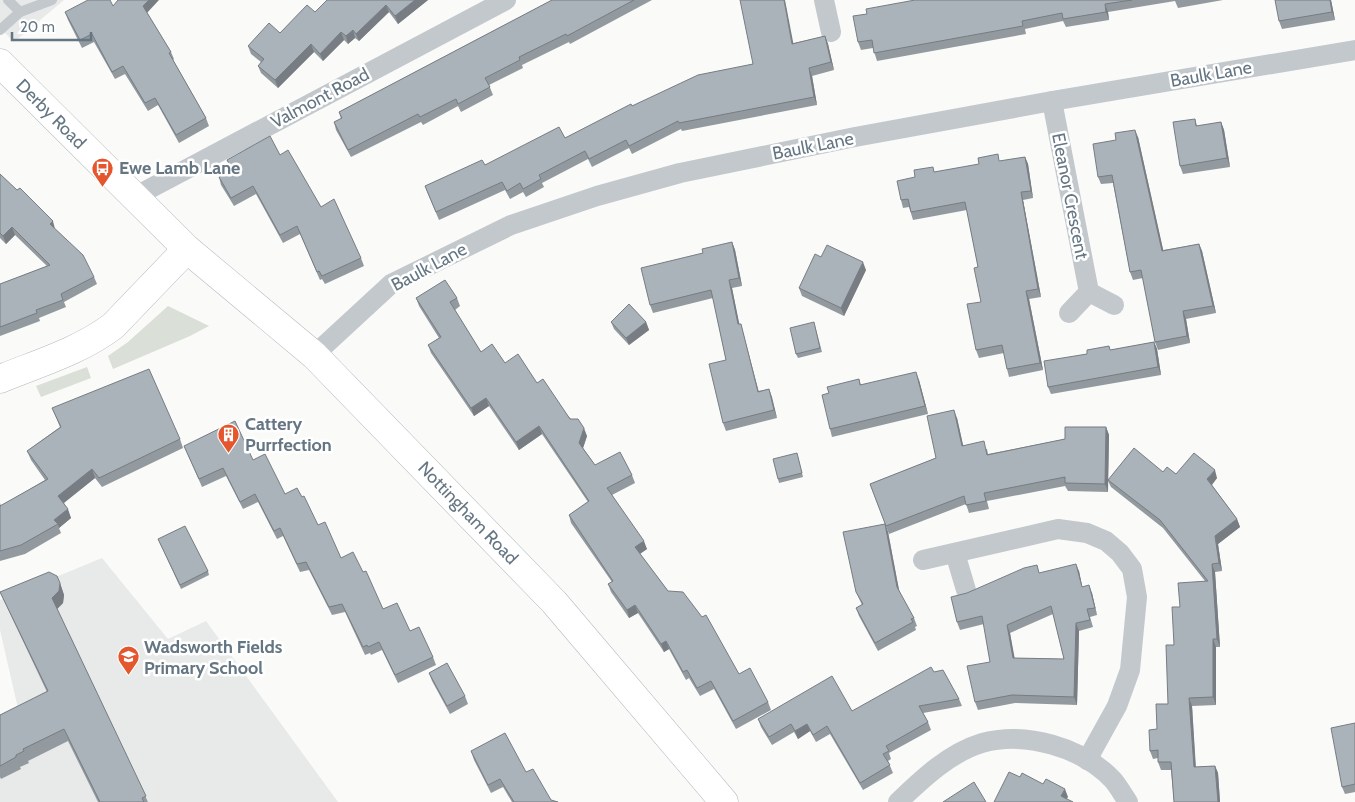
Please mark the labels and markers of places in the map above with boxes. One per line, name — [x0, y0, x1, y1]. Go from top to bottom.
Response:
bus stop icon: Ewe Lamb Lane — [91, 156, 115, 187]
place label: Ewe Lamb Lane — [119, 157, 240, 179]
place label: Cattery Purrfection — [245, 413, 332, 456]
building icon: Cattery Purrfection — [217, 422, 241, 453]
place label: Wadsworth Fields Primary School — [144, 636, 283, 679]
school or university icon: Wadsworth Fields Primary School — [116, 645, 140, 676]

